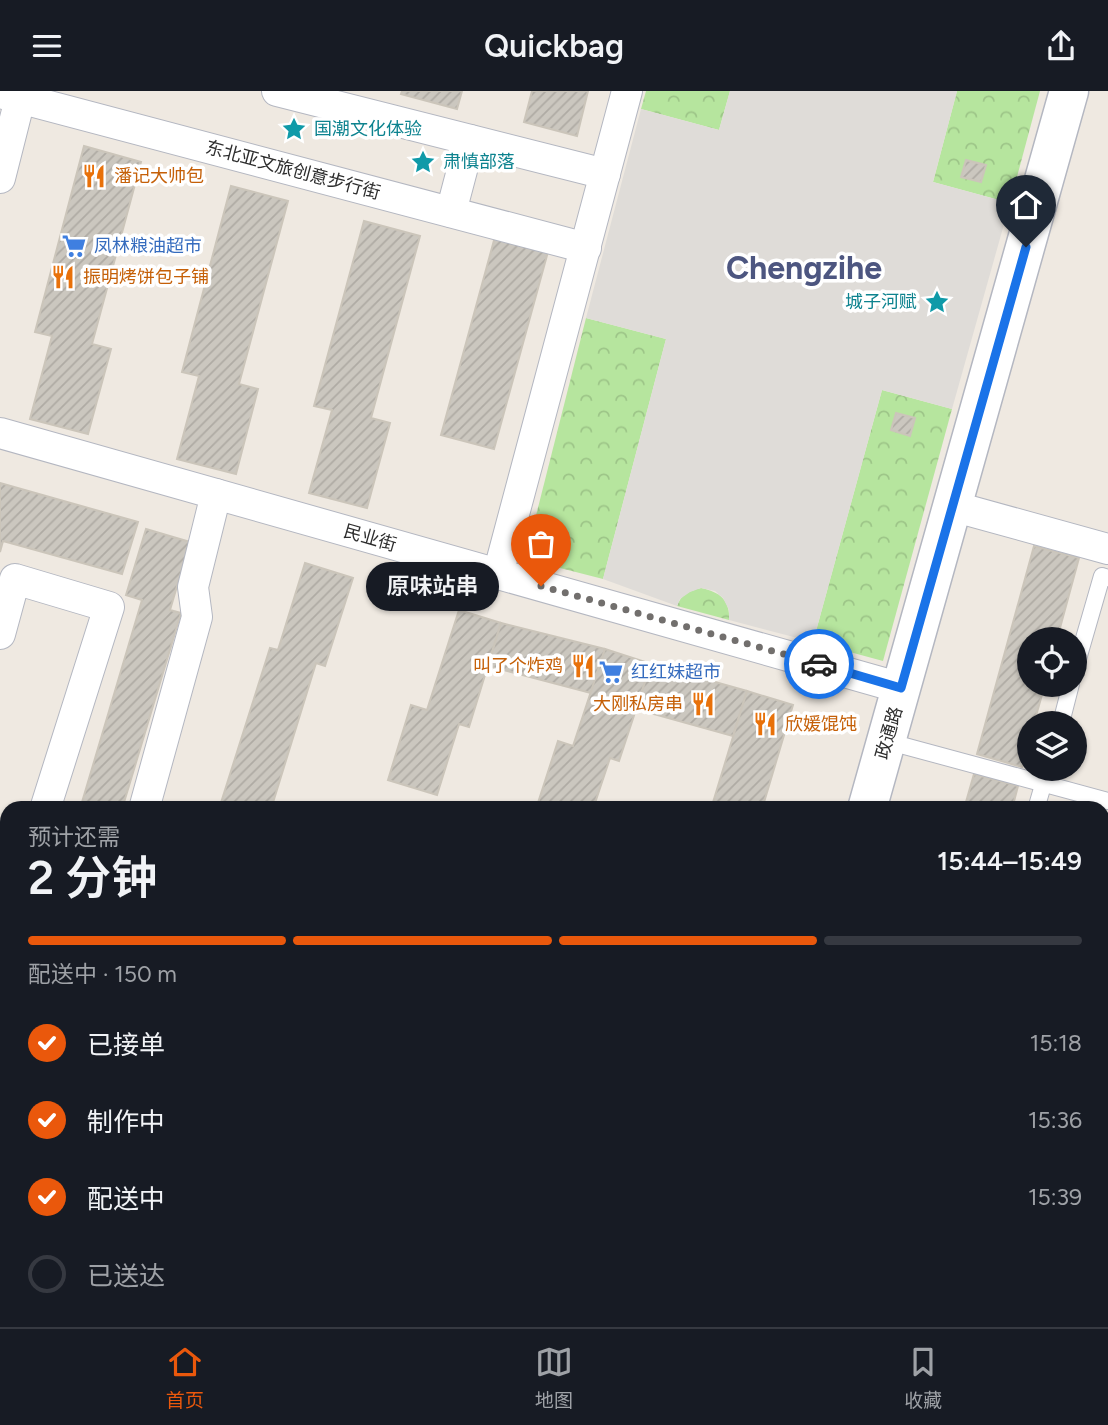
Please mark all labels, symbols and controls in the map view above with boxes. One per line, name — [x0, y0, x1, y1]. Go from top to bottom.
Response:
icon: menu — [28, 27, 66, 65]
text: Quickbag — [484, 27, 624, 65]
icon: share — [1042, 27, 1080, 65]
place icon: 国潮文化体验 — [280, 115, 308, 143]
place label: 国潮文化体验 — [314, 118, 422, 140]
street label: 东北亚文旅创意步行街 — [203, 136, 383, 204]
place icon: 肃慎部落 — [409, 148, 437, 176]
place label: 肃慎部落 — [443, 151, 515, 173]
restaurant icon: 潘记大帅包 — [80, 162, 108, 190]
place label: 潘记大帅包 — [114, 165, 204, 187]
pin — [996, 175, 1056, 247]
icon: home — [1007, 186, 1045, 224]
supermarket icon: 凤林粮油超市 — [60, 232, 88, 260]
place label: 凤林粮油超市 — [94, 235, 202, 257]
district label: Chengzihe — [726, 249, 882, 287]
restaurant icon: 振明烤饼包子铺 — [49, 263, 77, 291]
place label: 振明烤饼包子铺 — [83, 266, 209, 288]
place icon: 城子河赋 — [923, 288, 951, 316]
place label: 城子河赋 — [845, 291, 917, 313]
pin — [511, 514, 571, 586]
street label: 民业街 — [341, 520, 399, 556]
icon: bag — [522, 525, 560, 563]
callout: 原味站串 — [366, 561, 499, 611]
text: 原味站串 — [387, 572, 479, 600]
map controls — [1017, 627, 1087, 781]
button: locate — [1017, 627, 1087, 697]
courier — [784, 629, 854, 699]
icon: car — [800, 645, 838, 683]
restaurant icon: 叫了个炸鸡 — [569, 652, 597, 680]
place label: 叫了个炸鸡 — [473, 655, 563, 677]
supermarket icon: 红红妹超市 — [597, 658, 625, 686]
place label: 红红妹超市 — [631, 661, 721, 683]
restaurant icon: 大刚私房串 — [689, 690, 717, 718]
place label: 大刚私房串 — [593, 693, 683, 715]
street label: 政通路 — [871, 704, 907, 762]
restaurant icon: 欣媛馄饨 — [751, 710, 779, 738]
button: layers — [1017, 711, 1087, 781]
place label: 欣媛馄饨 — [785, 713, 857, 735]
text: 预计还需 — [28, 823, 120, 851]
text: 15:44–15:49 — [937, 845, 1082, 877]
text: 2 分钟 — [28, 850, 157, 906]
text: 配送中 · 150 m — [28, 960, 177, 988]
icon: check — [28, 1024, 66, 1062]
text: 已接单 — [87, 1029, 165, 1061]
text: 15:18 — [1030, 1029, 1082, 1057]
icon: check — [28, 1101, 66, 1139]
text: 制作中 — [87, 1106, 165, 1138]
text: 15:36 — [1028, 1106, 1082, 1134]
icon: check — [28, 1178, 66, 1216]
text: 配送中 — [87, 1183, 165, 1215]
text: 15:39 — [1028, 1183, 1082, 1211]
text: 已送达 — [87, 1260, 165, 1292]
tab: 首页 — [166, 1343, 204, 1412]
tab: 地图 — [535, 1343, 573, 1412]
tab: 收藏 — [904, 1343, 942, 1412]

